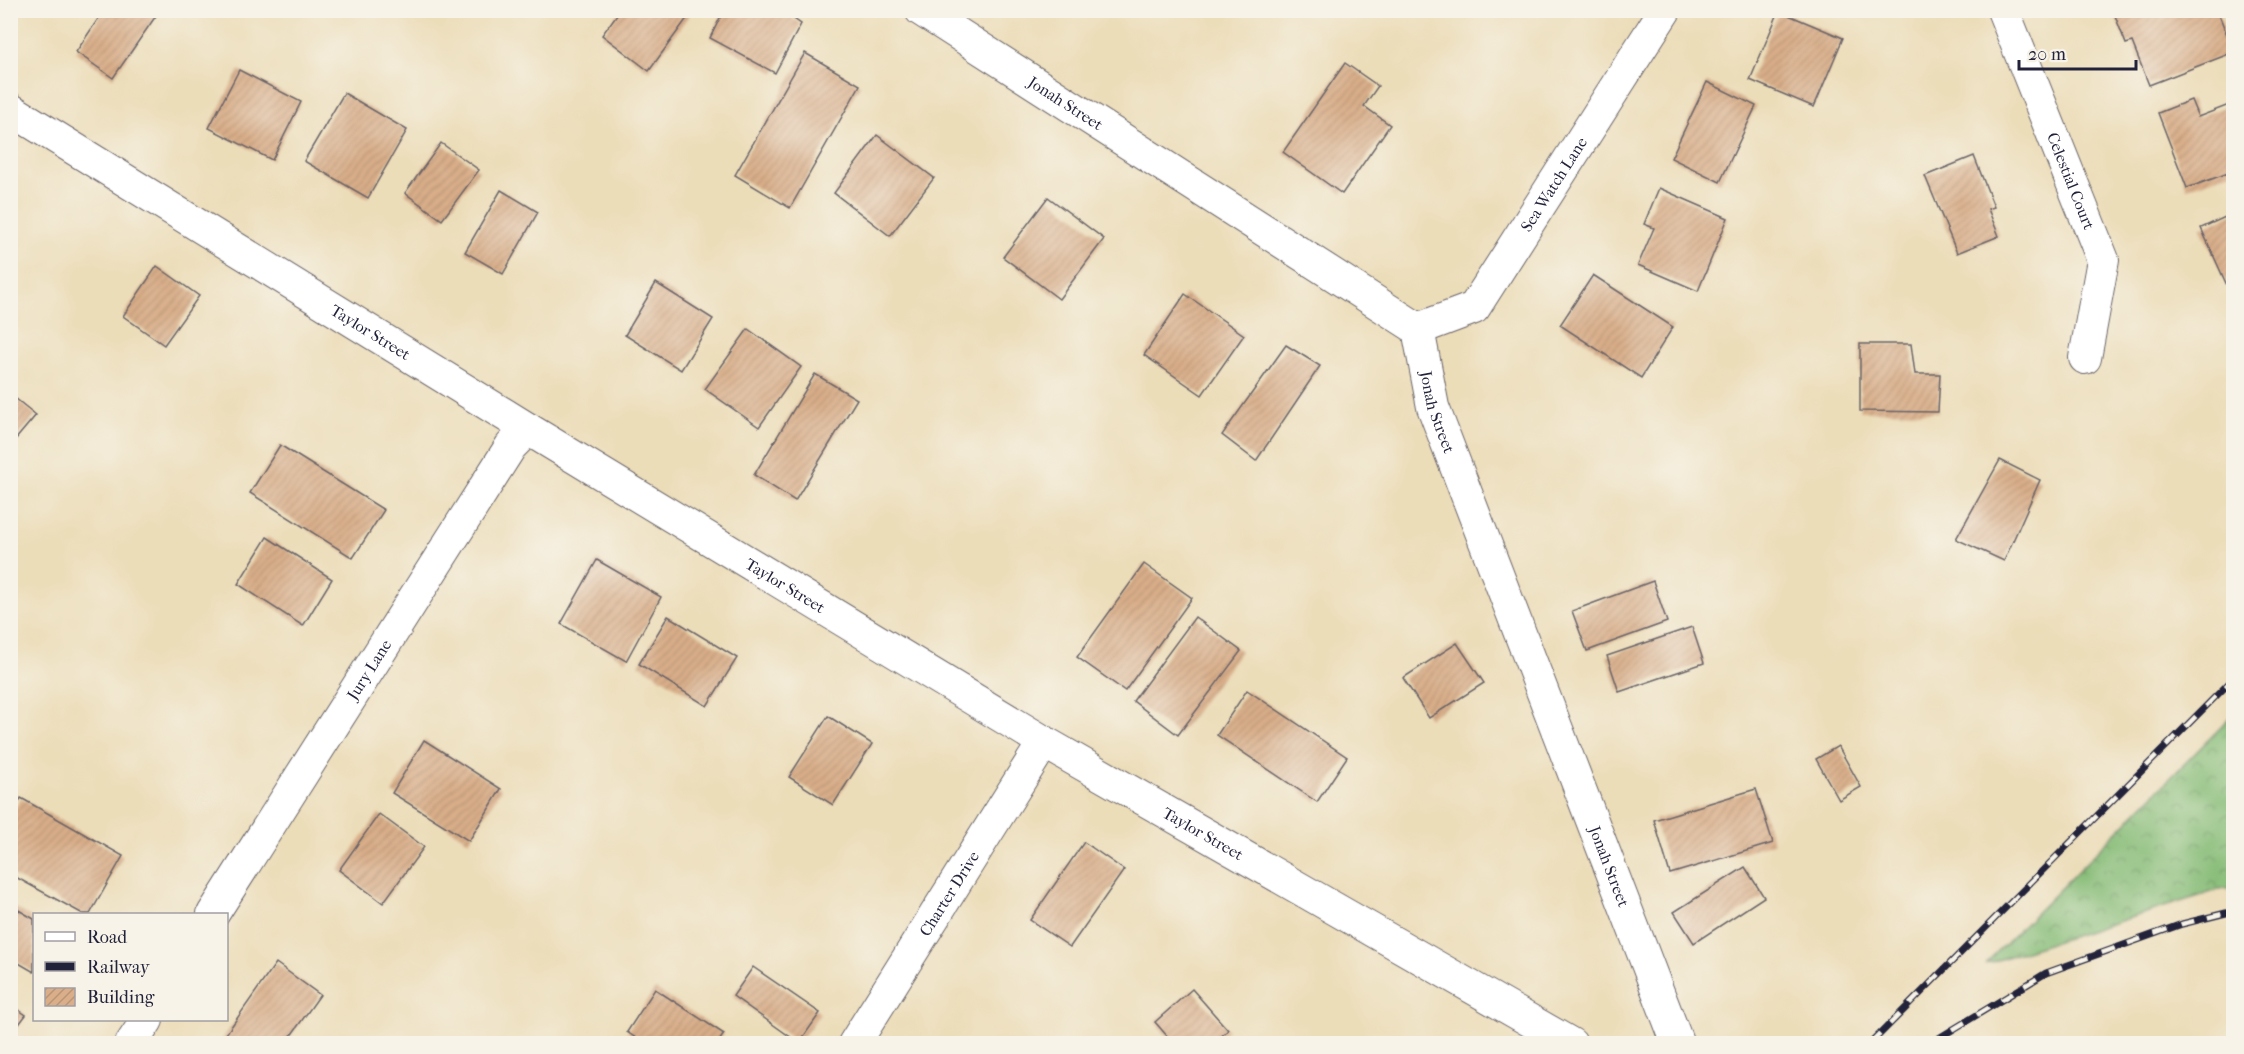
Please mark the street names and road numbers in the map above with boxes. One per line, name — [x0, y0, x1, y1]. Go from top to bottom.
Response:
street label: Jonah Street — [1023, 71, 1107, 134]
street label: Celestial Court — [2043, 130, 2099, 232]
street label: Sea Watch Lane — [1516, 133, 1591, 235]
street label: Taylor Street — [328, 300, 414, 364]
street label: Jonah Street — [1416, 367, 1459, 456]
street label: Taylor Street — [742, 554, 829, 617]
street label: Jury Lane — [341, 636, 395, 705]
street label: Taylor Street — [1160, 803, 1247, 864]
street label: Jonah Street — [1585, 821, 1634, 910]
street label: Charter Drive — [915, 847, 983, 939]

